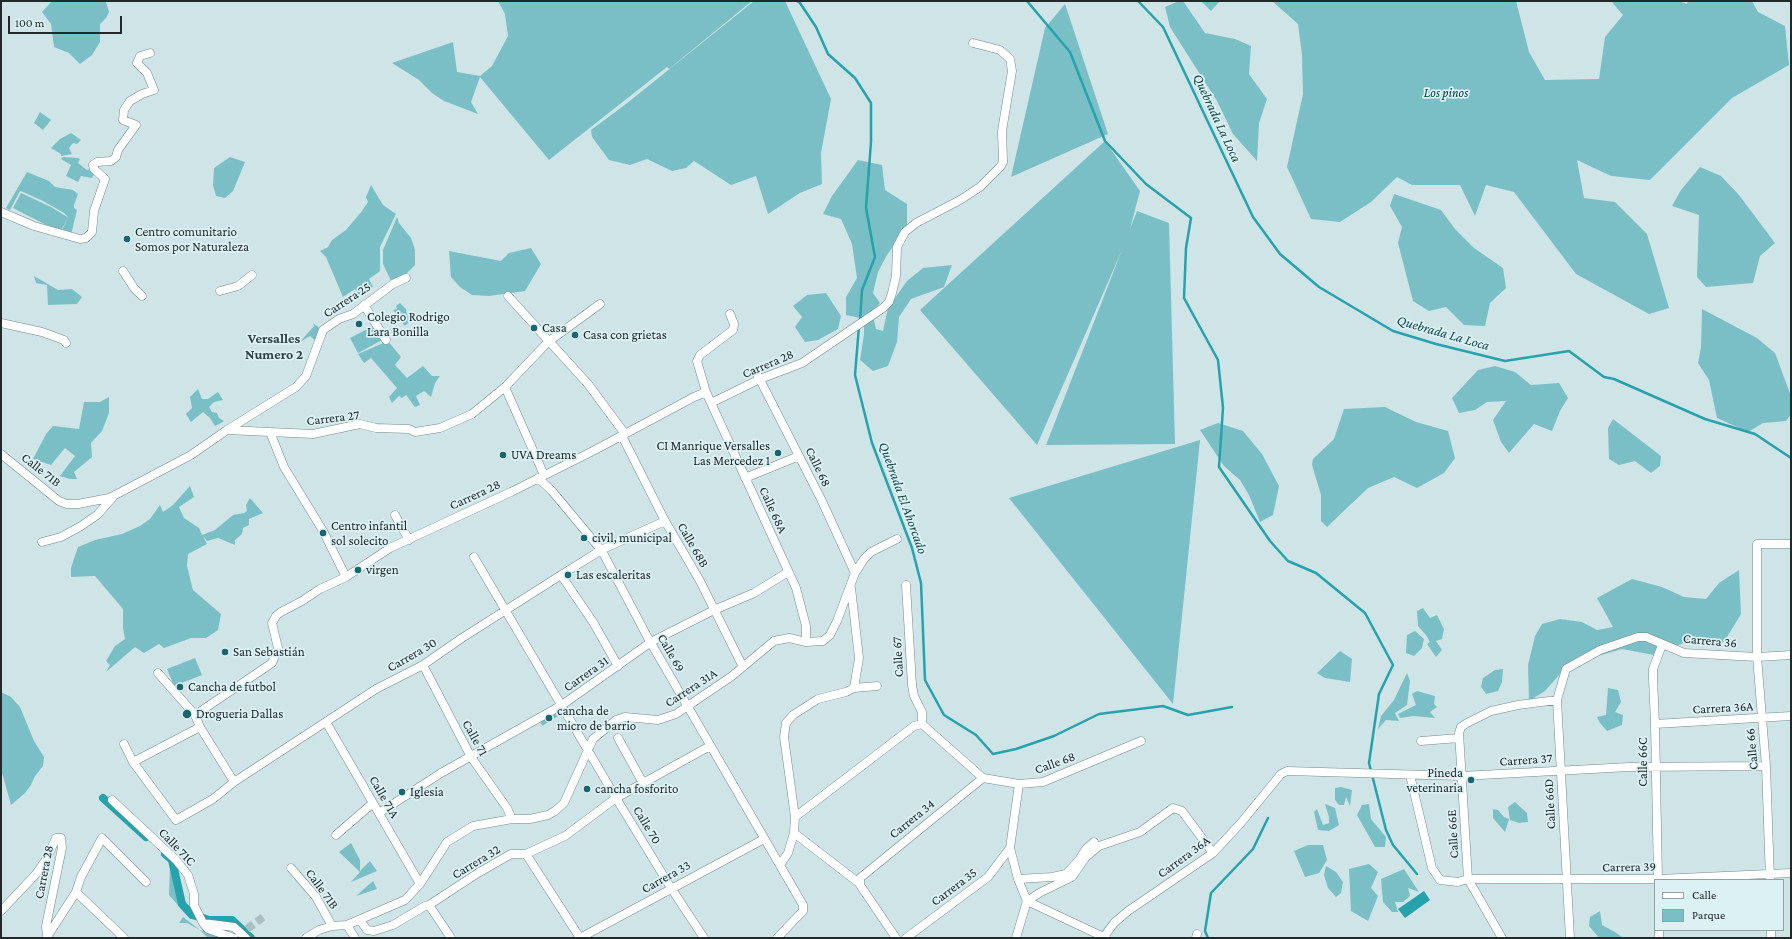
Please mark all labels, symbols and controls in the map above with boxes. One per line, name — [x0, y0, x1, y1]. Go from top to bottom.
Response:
scale bar — [10, 8, 124, 34]
text: 100 m — [15, 16, 44, 30]
water label: Quebrada La Loca — [1189, 71, 1245, 165]
park label: Los pinos — [1424, 85, 1468, 101]
place label: Centro comunitario Somos por Naturaleza — [135, 224, 249, 255]
marker: Centro comunitario Somos por Naturaleza — [122, 234, 132, 244]
street label: Carrera 25 — [320, 279, 374, 321]
place label: Colegio Rodrigo Lara Bonilla — [367, 309, 450, 340]
water label: Quebrada La Loca — [1395, 312, 1491, 354]
marker: Colegio Rodrigo Lara Bonilla — [354, 319, 364, 329]
place label: Casa — [542, 320, 567, 336]
marker: Casa — [529, 323, 539, 333]
place label: Casa con grietas — [583, 327, 667, 343]
marker: Casa con grietas — [570, 330, 580, 340]
district label: Versalles Numero 2 — [245, 331, 303, 364]
street label: Carrera 28 — [740, 346, 796, 382]
street label: Carrera 27 — [306, 407, 360, 429]
place label: CI Manrique Versalles Las Mercedez 1 — [657, 438, 770, 469]
water label: Quebrada El Ahorcado — [875, 440, 931, 556]
street label: Calle 68 — [802, 445, 834, 489]
place label: UVA Dreams — [511, 447, 576, 463]
marker: CI Manrique Versalles Las Mercedez 1 — [773, 448, 783, 458]
street label: Calle 71B — [18, 450, 64, 490]
marker: UVA Dreams — [498, 450, 508, 460]
street label: Carrera 28 — [447, 476, 503, 514]
street label: Calle 68A — [755, 484, 791, 536]
place label: Centro infantil sol solecito — [331, 518, 407, 549]
street label: Calle 68B — [674, 520, 712, 570]
marker: Centro infantil sol solecito — [318, 528, 328, 538]
place label: civil, municipal — [592, 530, 672, 546]
marker: civil, municipal — [579, 533, 589, 543]
place label: virgen — [366, 562, 399, 578]
marker: virgen — [353, 565, 363, 575]
place label: Las escaleritas — [576, 567, 651, 583]
marker: Las escaleritas — [563, 570, 573, 580]
street label: Calle 69 — [654, 631, 688, 675]
street label: Carrera 36 — [1682, 631, 1738, 651]
street label: Carrera 30 — [384, 635, 440, 675]
street label: Calle 67 — [889, 636, 907, 678]
place label: San Sebastián — [233, 644, 305, 660]
marker: San Sebastián — [220, 647, 230, 657]
street label: Carrera 31 — [560, 653, 612, 695]
street label: Carrera 31A — [662, 665, 720, 711]
place label: Cancha de futbol — [188, 679, 276, 695]
marker: Cancha de futbol — [175, 682, 185, 692]
street label: Carrera 36A — [1692, 699, 1754, 717]
place label: cancha de micro de barrio — [557, 703, 636, 734]
place label: Drogueria Dallas — [196, 706, 283, 722]
marker: Drogueria Dallas — [181, 708, 193, 720]
marker: cancha de micro de barrio — [544, 713, 554, 723]
street label: Calle 71 — [459, 717, 491, 759]
street label: Calle 66 — [1742, 727, 1762, 771]
street label: Calle 66C — [1635, 737, 1651, 787]
street label: Calle 68 — [1033, 748, 1077, 778]
street label: Carrera 37 — [1499, 750, 1553, 770]
place label: Pineda veterinaria — [1406, 765, 1463, 796]
street label: Calle 71A — [366, 773, 402, 821]
marker: Pineda veterinaria — [1466, 775, 1476, 785]
street label: Calle 66D — [1541, 778, 1559, 830]
place label: cancha fosforito — [595, 781, 678, 797]
place label: Iglesia — [410, 784, 444, 800]
marker: cancha fosforito — [582, 784, 592, 794]
marker: Iglesia — [397, 787, 407, 797]
street label: Carrera 34 — [886, 796, 938, 842]
street label: Calle 70 — [630, 803, 664, 847]
street label: Calle 66E — [1444, 809, 1462, 859]
street label: Calle 71C — [155, 825, 199, 869]
street label: Carrera 36A — [1155, 833, 1213, 881]
street label: Carrera 32 — [449, 842, 503, 882]
street label: Carrera 28 — [31, 844, 57, 900]
street label: Carrera 33 — [639, 857, 693, 897]
street label: Carrera 39 — [1602, 859, 1656, 875]
street label: Carrera 35 — [928, 865, 980, 909]
street label: Calle 71B — [302, 866, 342, 912]
legend — [1654, 879, 1784, 931]
text: Calle — [1692, 888, 1716, 902]
text: Parque — [1692, 908, 1725, 922]

